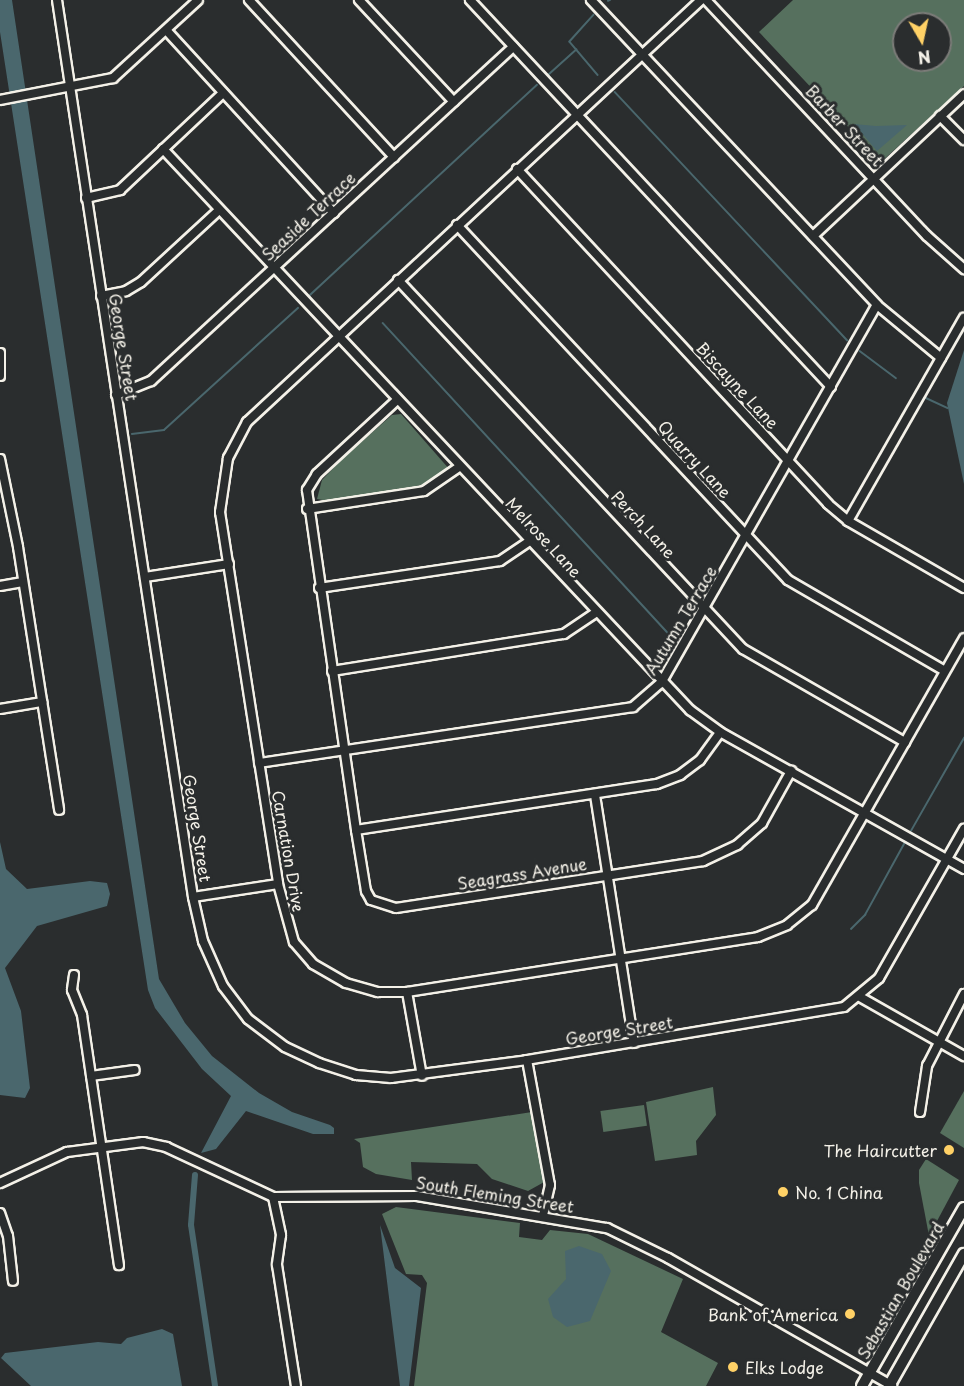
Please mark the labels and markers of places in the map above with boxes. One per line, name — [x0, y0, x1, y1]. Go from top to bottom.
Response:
place label: The Haircutter — [823, 1140, 937, 1160]
marker: The Haircutter — [942, 1143, 956, 1157]
place label: No. 1 China — [795, 1182, 883, 1202]
marker: No. 1 China — [776, 1185, 790, 1199]
place label: Bank of America — [707, 1304, 838, 1324]
marker: Bank of America — [843, 1307, 857, 1321]
place label: Elks Lodge — [745, 1357, 825, 1377]
marker: Elks Lodge — [726, 1360, 740, 1374]

